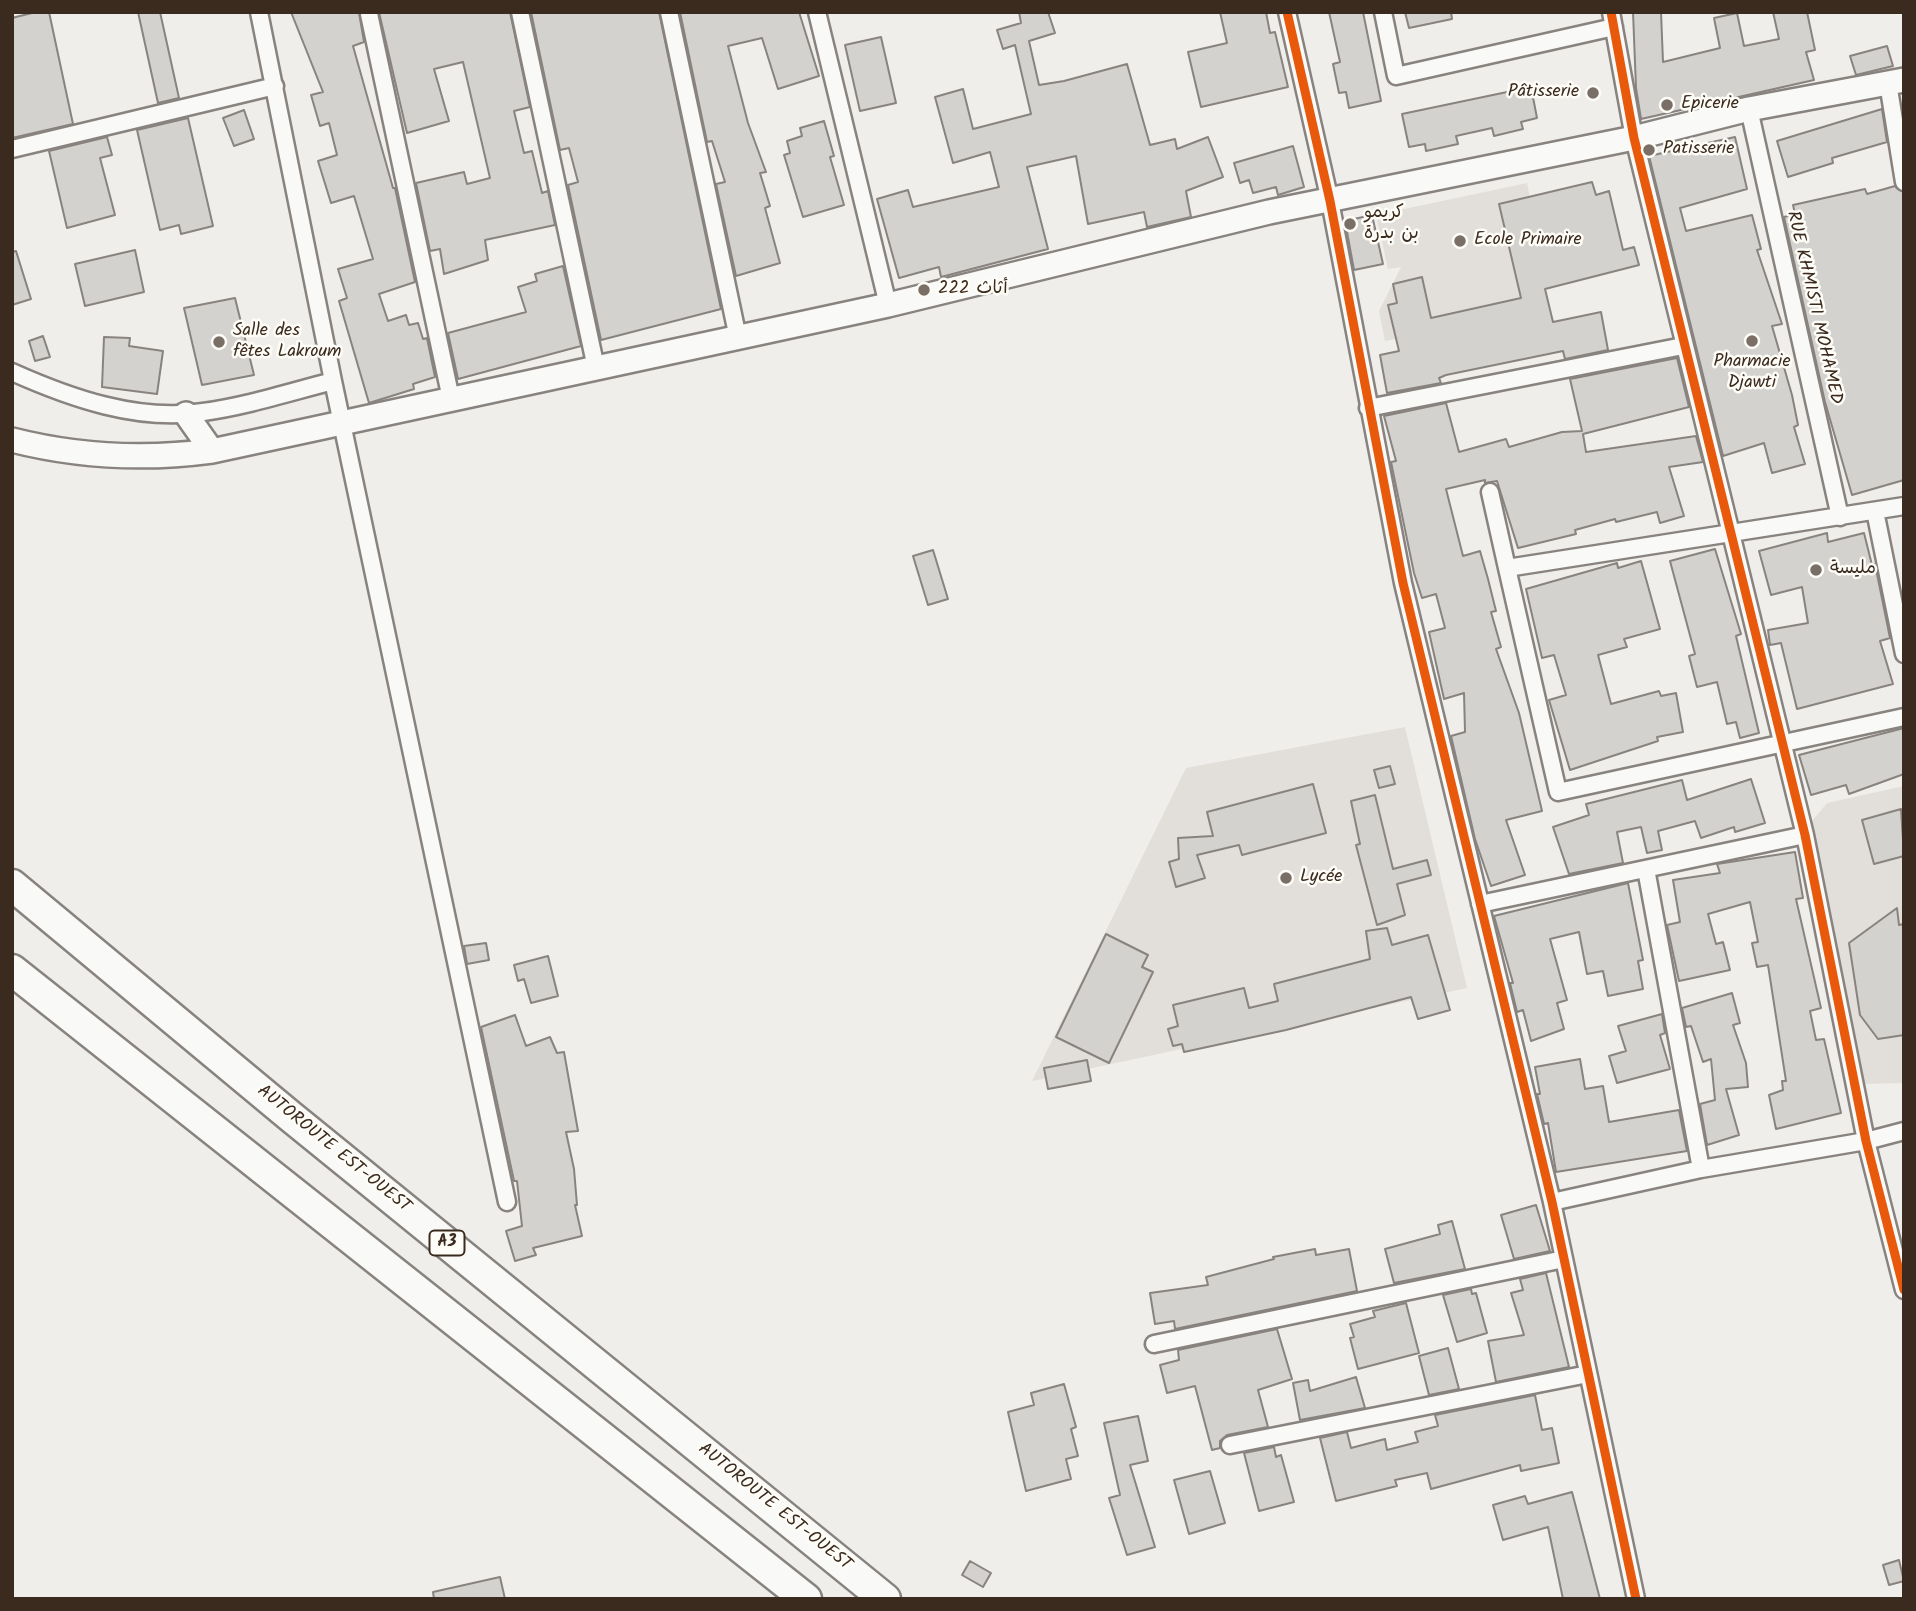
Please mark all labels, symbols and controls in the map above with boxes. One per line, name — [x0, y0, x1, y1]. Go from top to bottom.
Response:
place label: Pâtisserie — [1508, 82, 1579, 104]
marker: Pâtisserie — [1585, 85, 1601, 101]
place label: Epicerie — [1681, 94, 1739, 116]
marker: Epicerie — [1659, 97, 1675, 113]
place label: Patisserie — [1663, 139, 1734, 161]
marker: Patisserie — [1641, 142, 1657, 158]
place label: كريمو بن بدرة — [1364, 203, 1419, 246]
street label: RUE KHMISTI MOHAMED — [1780, 209, 1846, 407]
marker: كريمو بن بدرة — [1342, 216, 1358, 232]
place label: Ecole Primaire — [1474, 230, 1582, 252]
marker: Ecole Primaire — [1452, 233, 1468, 249]
place label: أثاث 222 — [938, 279, 1008, 301]
marker: أثاث 222 — [916, 282, 932, 298]
place label: Salle des fêtes Lakroum — [233, 321, 341, 364]
marker: Pharmacie Djawti — [1744, 333, 1760, 349]
marker: Salle des fêtes Lakroum — [211, 334, 227, 350]
place label: Pharmacie Djawti — [1714, 352, 1790, 394]
place label: مليسة — [1830, 559, 1876, 581]
marker: مليسة — [1808, 562, 1824, 578]
place label: Lycée — [1300, 867, 1342, 889]
marker: Lycée — [1278, 870, 1294, 886]
street label: AUTOROUTE EST-OUEST — [252, 1081, 414, 1219]
road number: A3 — [430, 1231, 464, 1256]
street label: AUTOROUTE EST-OUEST — [693, 1439, 855, 1577]

